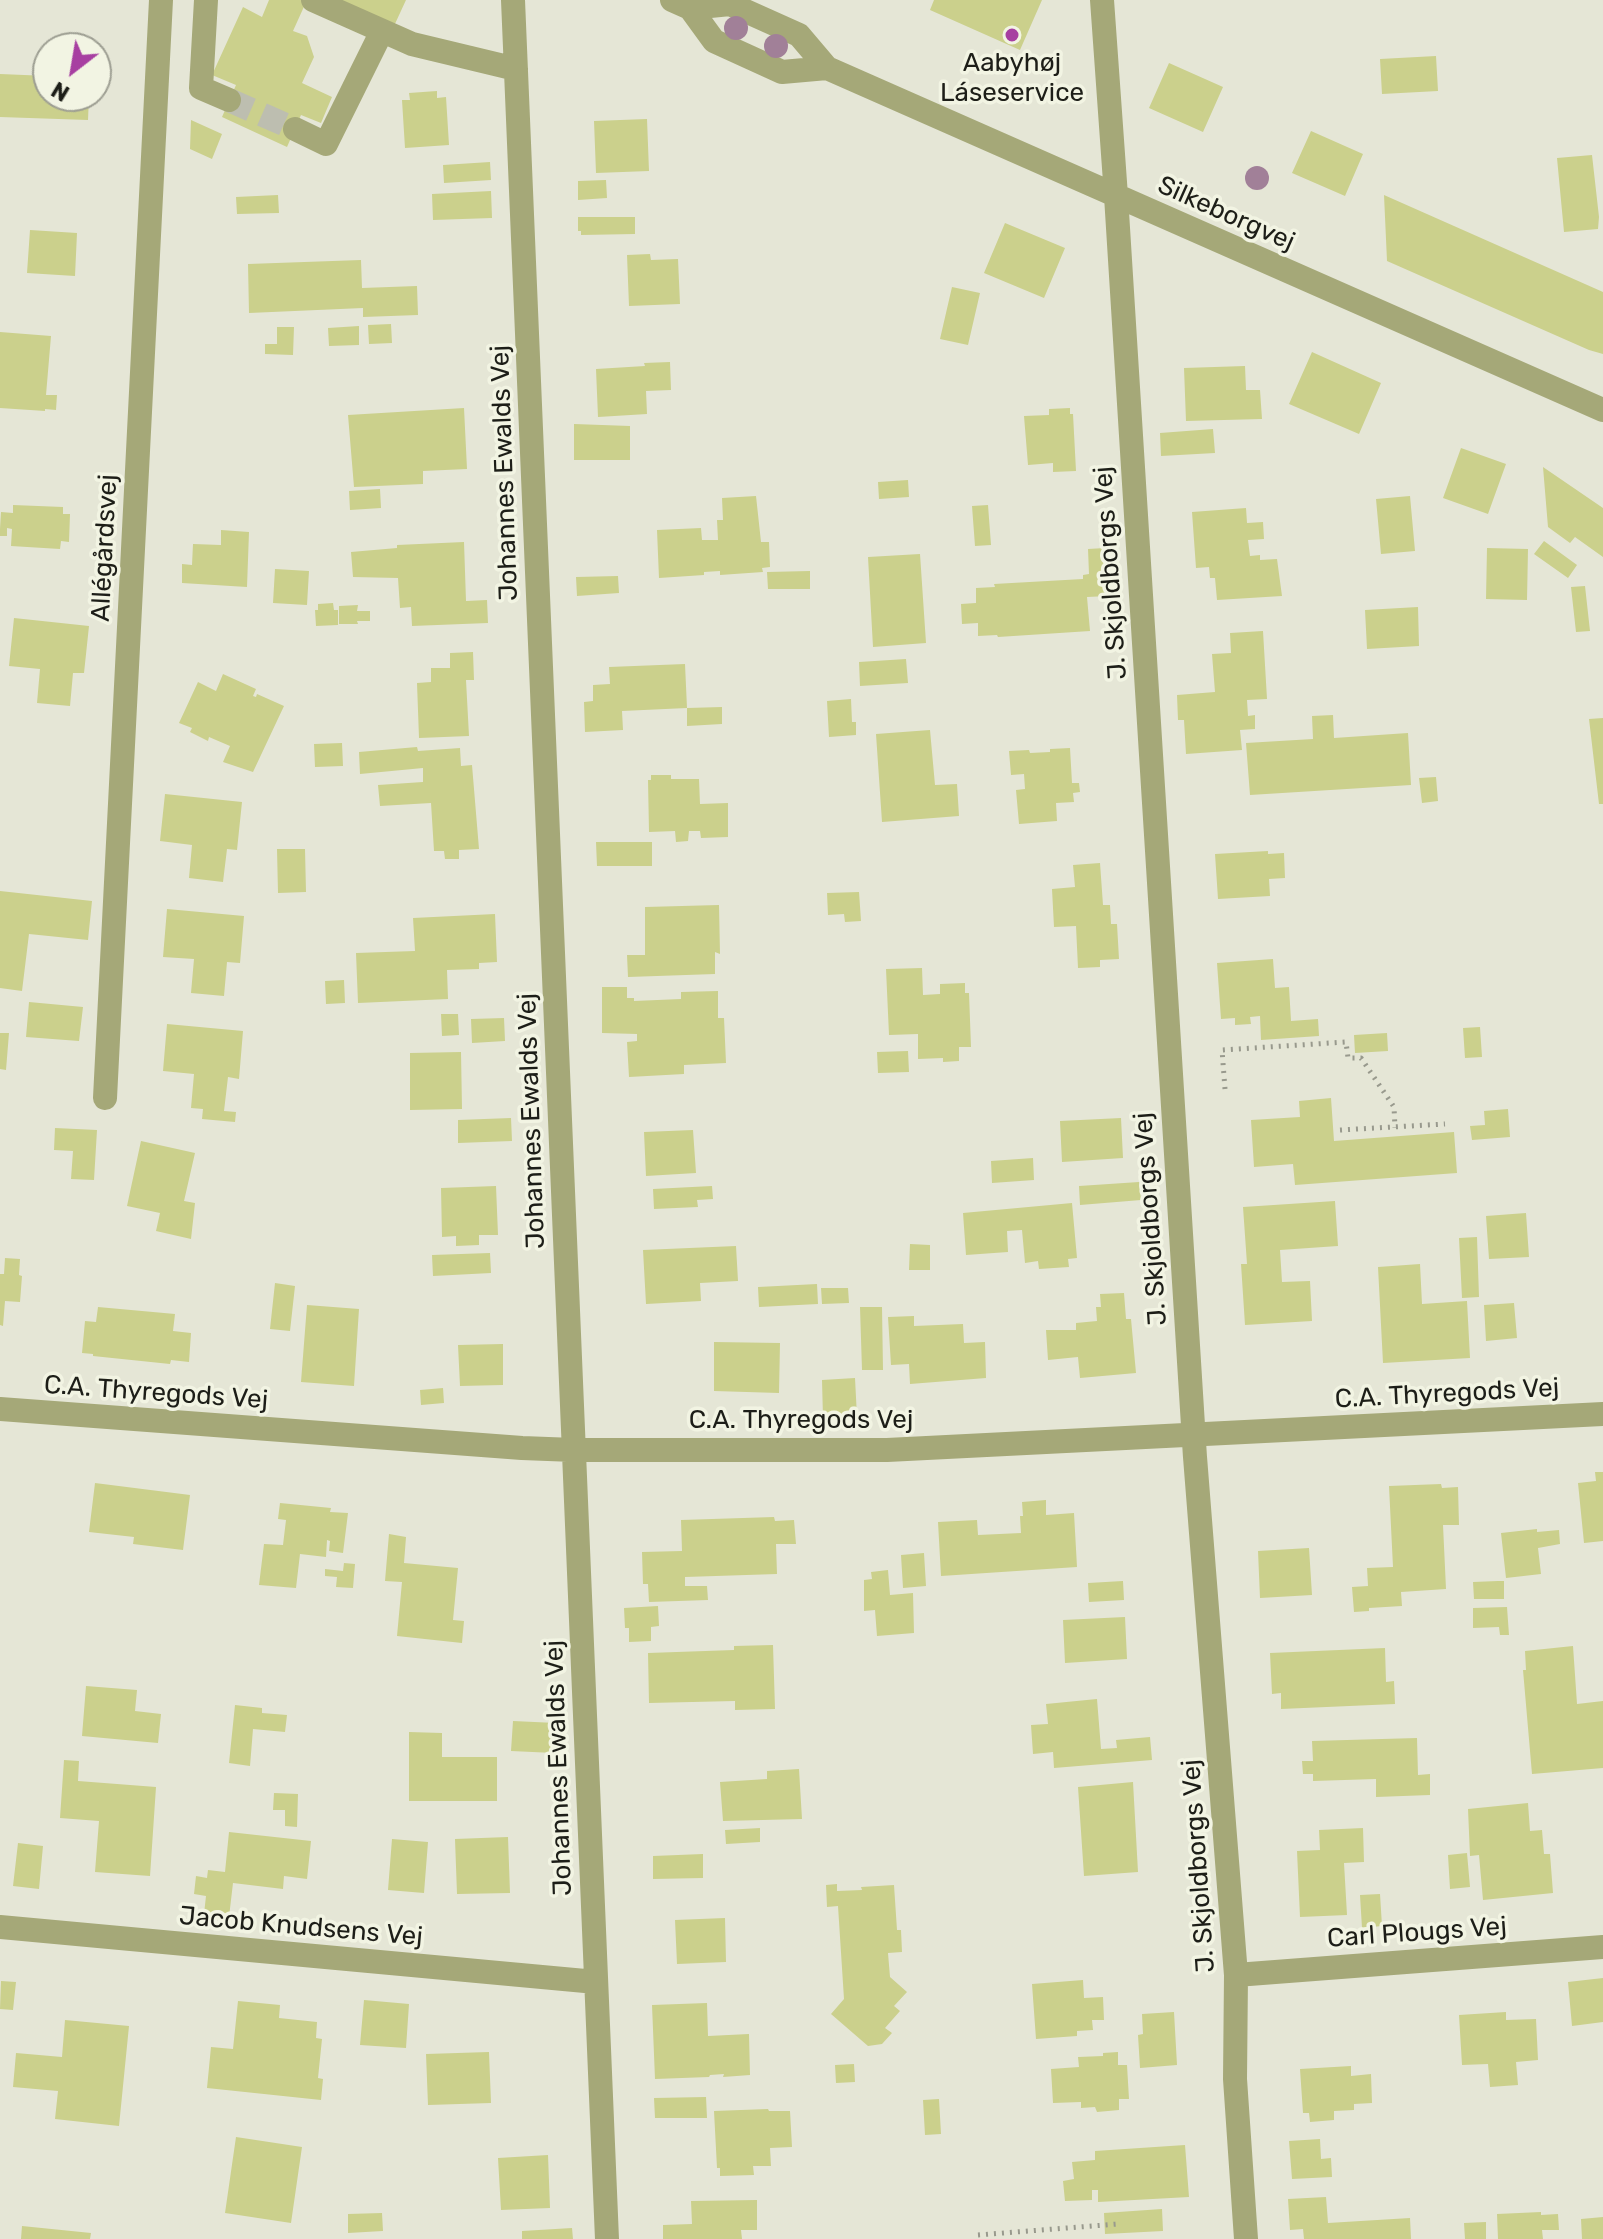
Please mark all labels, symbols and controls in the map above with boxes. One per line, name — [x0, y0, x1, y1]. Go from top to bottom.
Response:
marker: Aabyhøj Láseservice — [1003, 26, 1021, 44]
north arrow — [32, 32, 112, 112]
place label: Aabyhøj Láseservice — [940, 47, 1084, 108]
text: N — [47, 76, 74, 107]
street label: Silkeborgvej — [1153, 170, 1299, 258]
street label: Johannes Ewalds Vej — [485, 345, 525, 601]
street label: J. Skjoldborgs Vej — [1088, 465, 1134, 681]
street label: Allégårdsvej — [86, 474, 124, 622]
street label: Johannes Ewalds Vej — [512, 993, 552, 1249]
street label: J. Skjoldborgs Vej — [1128, 1111, 1174, 1327]
street label: C.A. Thyregods Vej — [43, 1370, 269, 1416]
street label: C.A. Thyregods Vej — [1334, 1373, 1560, 1415]
street label: C.A. Thyregods Vej — [689, 1404, 913, 1436]
street label: Johannes Ewalds Vej — [539, 1640, 579, 1896]
street label: J. Skjoldborgs Vej — [1176, 1758, 1222, 1974]
street label: Jacob Knudsens Vej — [178, 1901, 424, 1953]
street label: Carl Plougs Vej — [1326, 1911, 1508, 1955]

